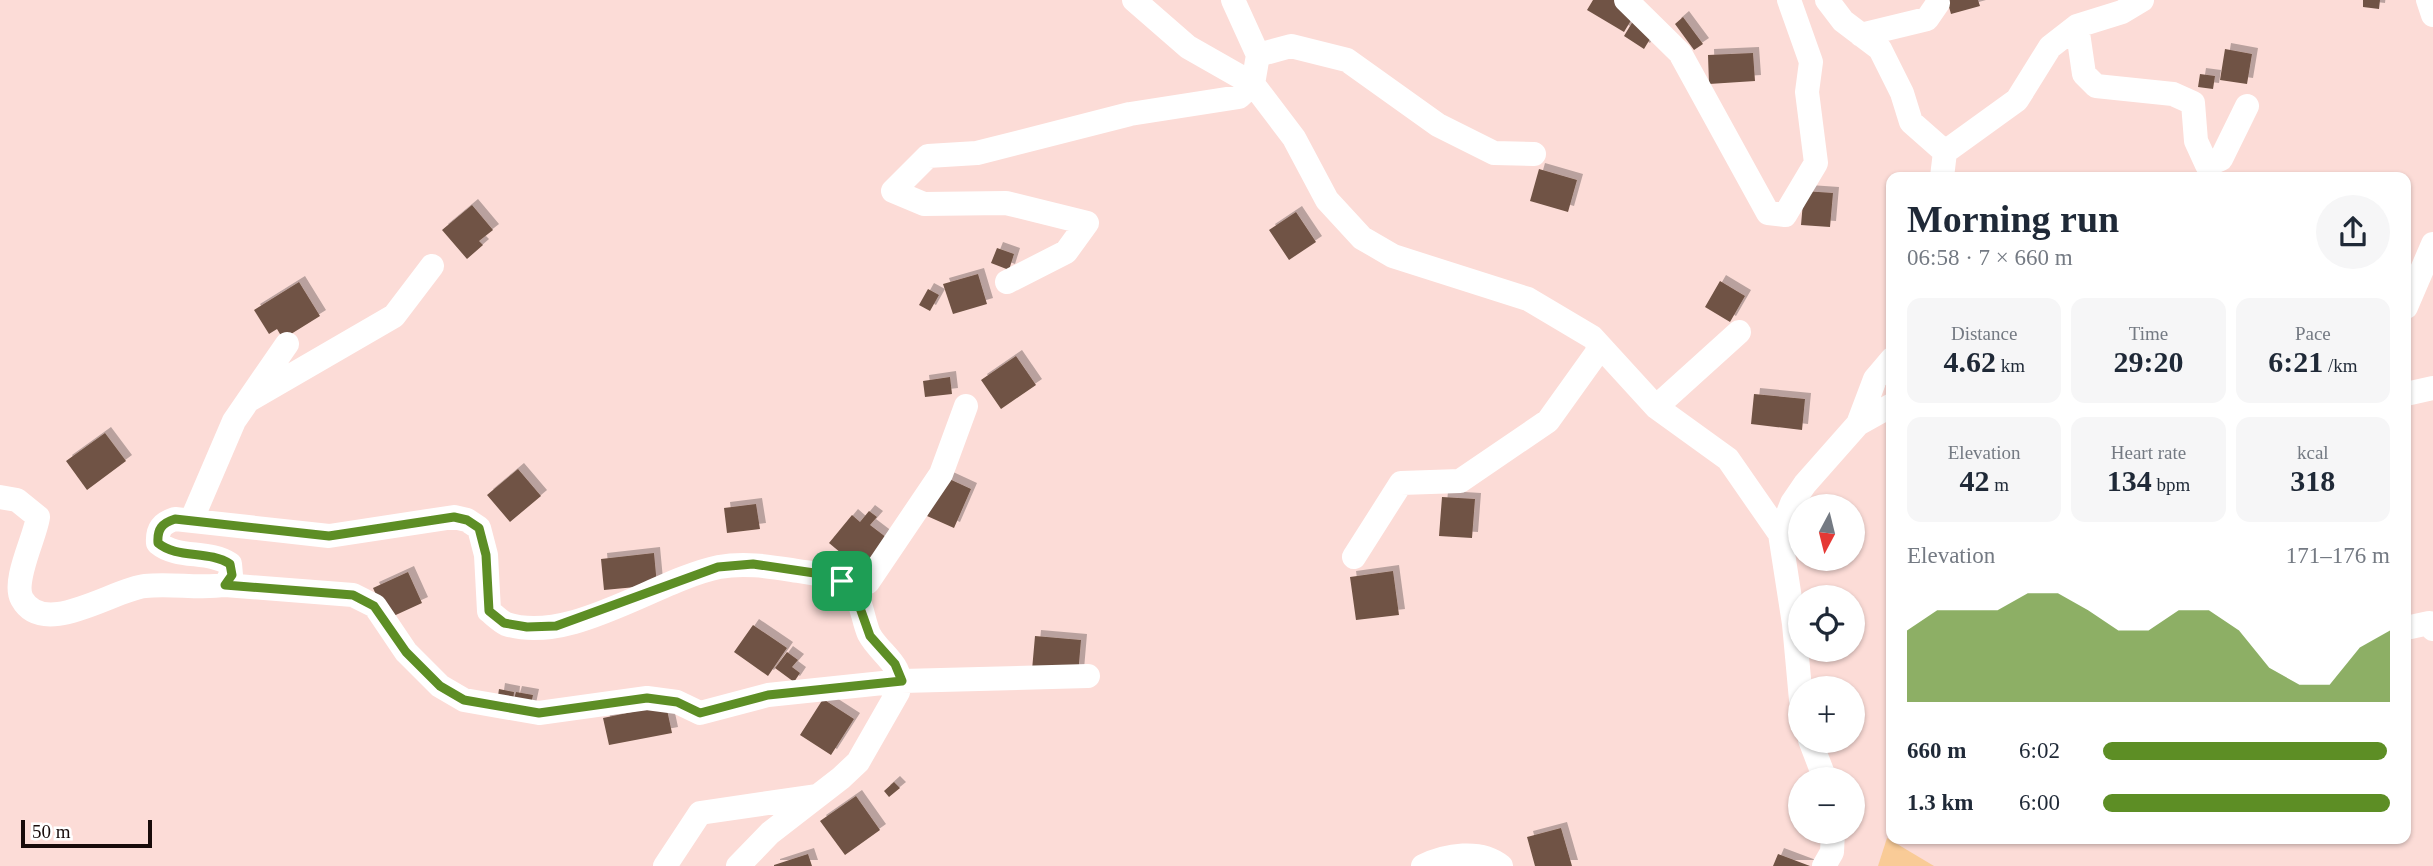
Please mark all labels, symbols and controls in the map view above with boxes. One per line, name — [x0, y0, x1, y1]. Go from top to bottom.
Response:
button: share — [2316, 195, 2390, 269]
text: Morning run — [1907, 198, 2119, 240]
text: 06:58 · 7 × 660 m — [1907, 245, 2073, 270]
text: Distance — [1951, 323, 2017, 344]
text: Time — [2129, 323, 2168, 344]
text: Pace — [2295, 323, 2331, 344]
text: 4.62 — [1943, 345, 1996, 378]
text: 29:20 — [2113, 345, 2183, 378]
text: 6:21 — [2268, 345, 2323, 378]
text: km — [1996, 355, 2025, 376]
text: /km — [2323, 355, 2357, 376]
text: Elevation — [1948, 442, 2021, 463]
text: Heart rate — [2111, 442, 2186, 463]
text: kcal — [2297, 442, 2329, 463]
text: 42 — [1959, 464, 1989, 497]
text: 134 — [2107, 464, 2152, 497]
text: 318 — [2290, 464, 2335, 497]
text: m — [1989, 474, 2009, 495]
text: bpm — [2152, 474, 2190, 495]
north arrow — [1788, 494, 1866, 570]
map controls — [1788, 494, 1865, 844]
text: Elevation — [1907, 543, 1995, 568]
text: 171–176 m — [2286, 543, 2390, 568]
pin — [812, 551, 872, 611]
icon: arrive — [823, 562, 861, 600]
button: locate — [1788, 585, 1865, 662]
button: + — [1788, 676, 1865, 753]
text: 660 m — [1907, 738, 1966, 763]
text: 6:02 — [2019, 738, 2060, 763]
button: − — [1788, 767, 1865, 844]
text: 1.3 km — [1907, 790, 1973, 815]
text: 6:00 — [2019, 790, 2060, 815]
scale bar — [21, 817, 152, 849]
text: 50 m — [32, 821, 71, 842]

